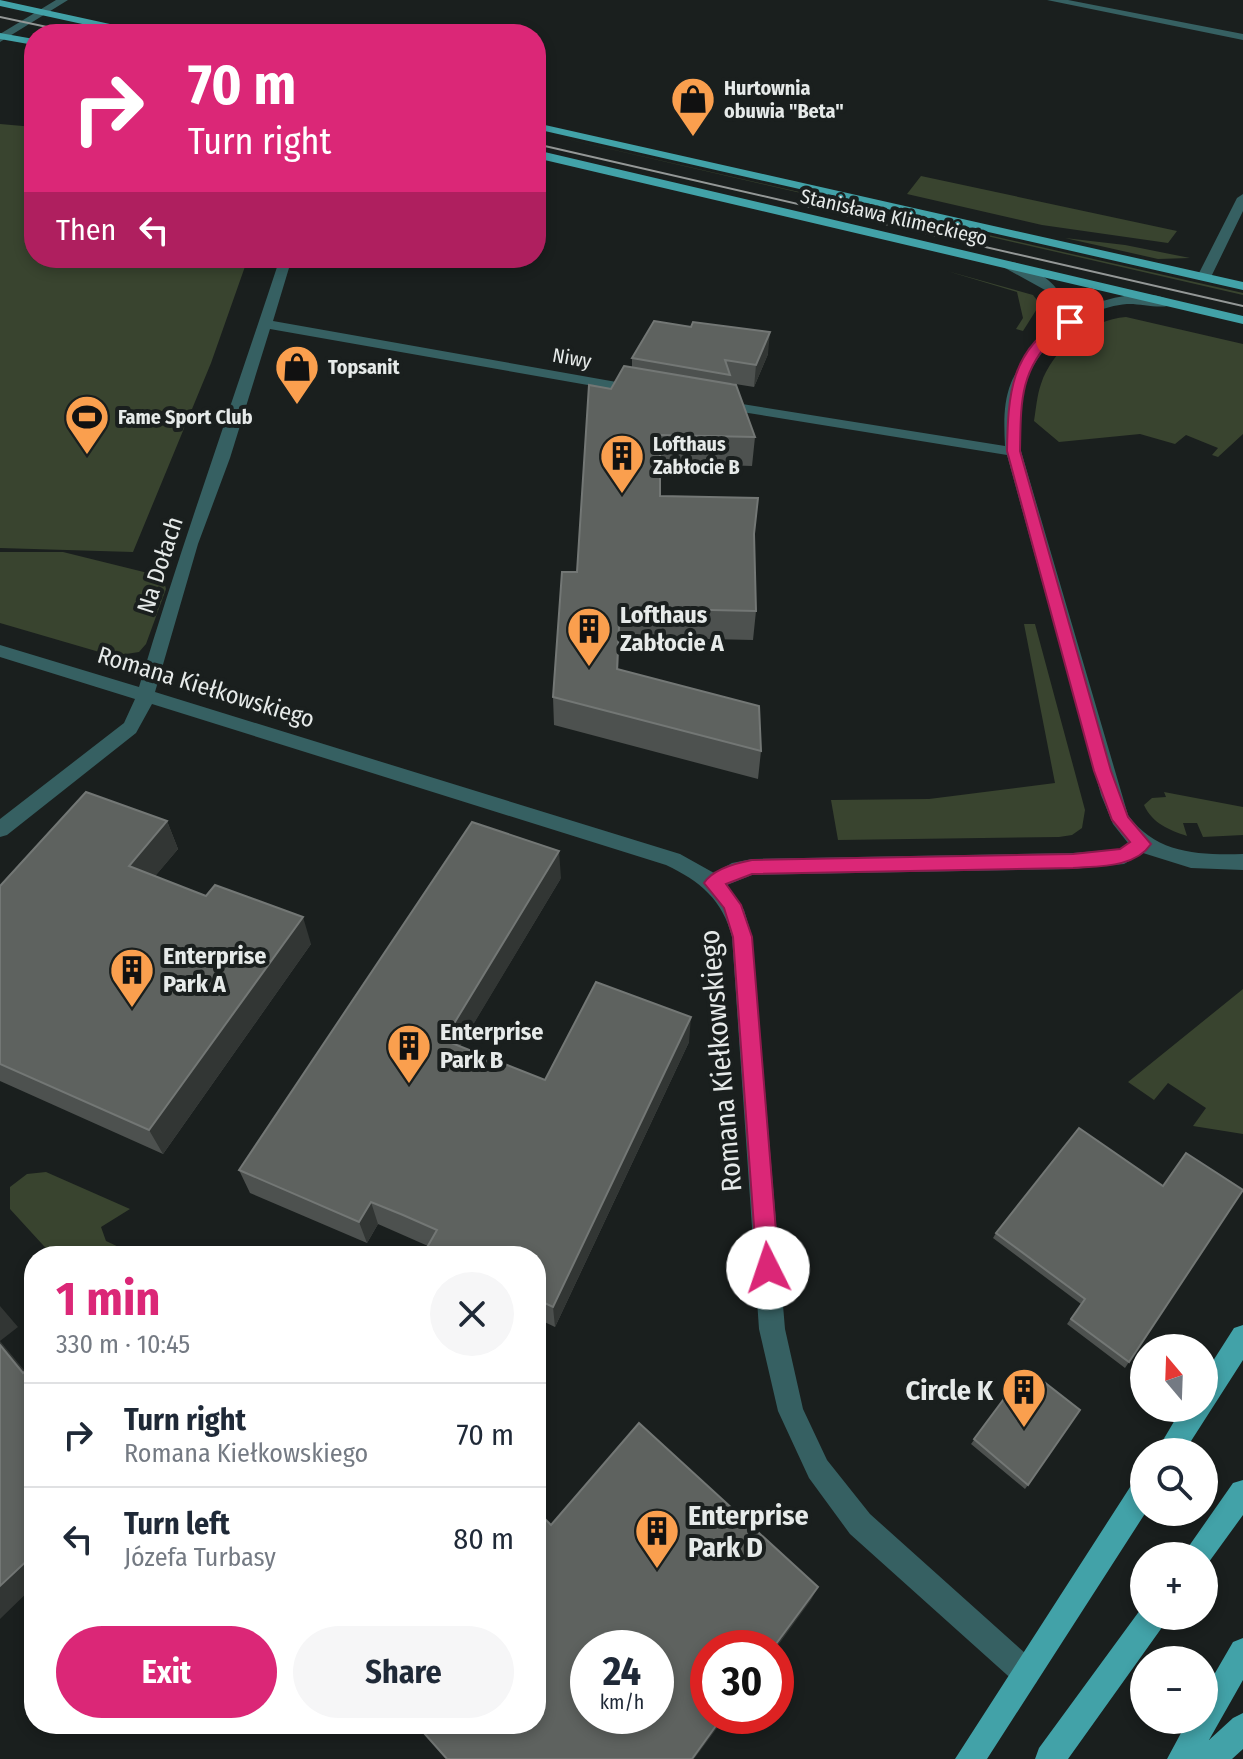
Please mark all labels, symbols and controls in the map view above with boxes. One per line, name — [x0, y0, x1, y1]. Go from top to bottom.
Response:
text: 70 m — [188, 52, 296, 119]
icon: right — [56, 56, 160, 160]
shop icon: Hurtownia obuwia "Beta" — [669, 75, 717, 138]
place label: Hurtownia obuwia "Beta" — [724, 76, 844, 123]
text: Turn right — [188, 120, 331, 164]
street label: Stanisława Klimeckiego — [798, 184, 990, 250]
icon: left — [132, 208, 176, 252]
text: Then — [56, 212, 116, 248]
pin — [1036, 288, 1104, 356]
icon: arrive — [1048, 300, 1092, 344]
shop icon: Topsanit — [273, 343, 321, 406]
street label: Niwy — [551, 343, 593, 373]
place label: Topsanit — [328, 355, 400, 379]
sports icon: Fame Sport Club — [63, 393, 111, 456]
place label: Fame Sport Club — [118, 405, 253, 429]
building icon: Lofthaus Zabłocie B — [598, 432, 646, 495]
place label: Lofthaus Zabłocie B — [653, 432, 740, 479]
street label: Na Dołach — [131, 513, 189, 617]
place label: Lofthaus Zabłocie A — [620, 601, 725, 657]
building icon: Lofthaus Zabłocie A — [565, 605, 613, 668]
street label: Romana Kiełkowskiego — [94, 641, 318, 733]
street label: Romana Kiełkowskiego — [693, 929, 748, 1193]
place label: Enterprise Park A — [163, 942, 266, 998]
building icon: Enterprise Park A — [108, 946, 156, 1009]
place label: Enterprise Park B — [440, 1018, 543, 1074]
building icon: Enterprise Park B — [385, 1022, 433, 1085]
position arrow — [726, 1226, 810, 1310]
text: 1 min — [56, 1270, 161, 1328]
button: close — [430, 1272, 514, 1356]
text: 330 m · 10:45 — [56, 1329, 190, 1360]
north arrow — [1130, 1334, 1218, 1422]
map controls — [1130, 1334, 1218, 1734]
building icon: Circle K — [1000, 1366, 1048, 1429]
place label: Circle K — [906, 1374, 994, 1407]
text: Turn right — [124, 1402, 246, 1438]
icon: right — [56, 1413, 100, 1457]
text: 70 m — [456, 1417, 514, 1453]
text: Romana Kiełkowskiego — [124, 1438, 368, 1469]
button: search — [1130, 1438, 1218, 1526]
place label: Enterprise Park D — [688, 1499, 809, 1564]
text: Turn left — [124, 1506, 230, 1542]
building icon: Enterprise Park D — [633, 1507, 681, 1570]
icon: left — [56, 1517, 100, 1561]
text: 80 m — [453, 1521, 514, 1557]
text: Józefa Turbasy — [124, 1542, 276, 1573]
button: + — [1130, 1542, 1218, 1630]
button: Exit — [56, 1626, 277, 1718]
button: Share — [293, 1626, 514, 1718]
speed limit sign: 30 — [690, 1630, 794, 1734]
button: − — [1130, 1646, 1218, 1734]
text: 24 — [603, 1648, 641, 1696]
text: km/h — [600, 1690, 644, 1714]

